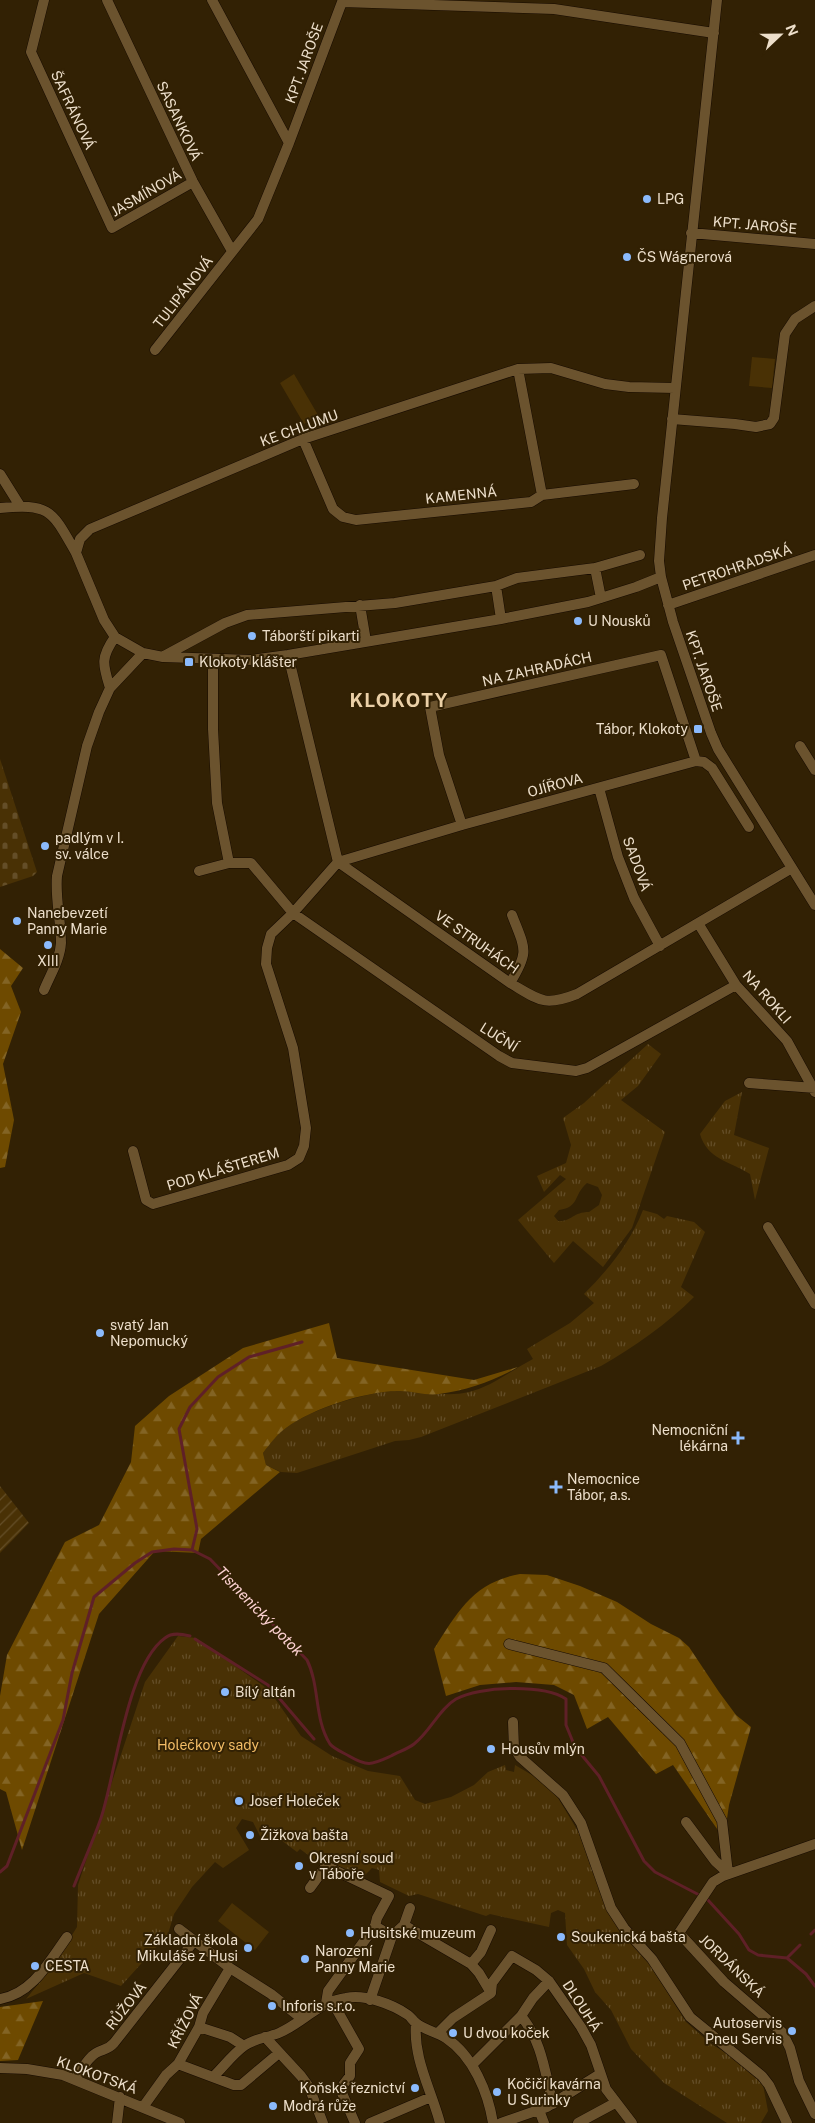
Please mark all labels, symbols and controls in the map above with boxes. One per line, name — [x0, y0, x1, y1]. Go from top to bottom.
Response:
north arrow — [755, 10, 805, 60]
street label: KPT. JAROŠE — [281, 20, 326, 106]
text: N — [783, 22, 802, 38]
street label: ŠAFRÁNOVÁ — [48, 68, 99, 152]
street label: SASANKOVÁ — [154, 78, 205, 163]
street label: JASMÍNOVÁ — [107, 165, 184, 220]
place label: LPG — [657, 191, 684, 207]
marker: LPG — [641, 193, 653, 205]
street label: KPT. JAROŠE — [712, 212, 798, 237]
place label: ČS Wágnerová — [637, 248, 732, 265]
marker: ČS Wágnerová — [621, 251, 633, 263]
street label: TULIPÁNOVÁ — [149, 252, 216, 331]
street label: KE CHLUMU — [258, 407, 340, 449]
street label: KAMENNÁ — [424, 482, 498, 507]
street label: PETROHRADSKÁ — [680, 540, 794, 593]
place label: U Nousků — [588, 613, 651, 629]
marker: U Nousků — [572, 615, 584, 627]
place label: Táborští pikarti — [262, 628, 360, 644]
street label: KPT. JAROŠE — [683, 628, 726, 714]
marker: Táborští pikarti — [246, 630, 258, 642]
street label: NA ZAHRADÁCH — [480, 648, 593, 689]
place label: Klokoty klášter — [199, 654, 297, 670]
marker: Klokoty klášter — [183, 656, 195, 668]
district label: KLOKOTY — [350, 689, 448, 711]
place label: Tábor, Klokoty — [596, 721, 689, 737]
marker: Tábor, Klokoty — [692, 723, 704, 735]
street label: OJÍŘOVA — [525, 769, 584, 800]
place label: padlým v I. sv. válce — [55, 830, 124, 862]
street label: SADOVÁ — [620, 834, 655, 893]
marker: padlým v I. sv. válce — [39, 840, 51, 852]
place label: Nanebevzetí Panny Marie — [27, 905, 108, 937]
street label: VE STRUHÁCH — [432, 906, 523, 977]
marker: Nanebevzetí Panny Marie — [11, 915, 23, 927]
marker: XIII — [42, 939, 54, 951]
place label: XIII — [37, 953, 59, 969]
street label: NA ROKLI — [740, 967, 794, 1027]
street label: LUČNÍ — [477, 1018, 522, 1055]
street label: POD KLÁŠTEREM — [165, 1143, 281, 1194]
place label: svatý Jan Nepomucký — [110, 1317, 188, 1349]
marker: svatý Jan Nepomucký — [94, 1327, 106, 1339]
place label: Nemocniční lékárna — [651, 1422, 729, 1454]
marker: Nemocniční lékárna — [732, 1432, 744, 1444]
place label: Nemocnice Tábor, a.s. — [567, 1471, 640, 1503]
marker: Nemocnice Tábor, a.s. — [549, 1480, 563, 1494]
water label: Tismenický potok — [213, 1563, 308, 1660]
place label: Bílý altán — [235, 1684, 295, 1700]
marker: Bílý altán — [219, 1686, 231, 1698]
park label: Holečkovy sady — [157, 1737, 260, 1753]
place label: Housův mlýn — [501, 1741, 585, 1757]
marker: Housův mlýn — [485, 1743, 497, 1755]
place label: Josef Holeček — [249, 1793, 340, 1809]
marker: Josef Holeček — [233, 1795, 245, 1807]
place label: Žižkova bašta — [260, 1826, 348, 1843]
marker: Žižkova bašta — [244, 1829, 256, 1841]
place label: Okresní soud v Táboře — [309, 1850, 394, 1882]
marker: Okresní soud v Táboře — [293, 1860, 305, 1872]
place label: Husitské muzeum — [360, 1925, 476, 1941]
marker: Husitské muzeum — [344, 1927, 356, 1939]
place label: Soukenická bašta — [571, 1929, 686, 1945]
street label: JORDÁNSKÁ — [696, 1930, 769, 2001]
marker: Soukenická bašta — [555, 1931, 567, 1943]
place label: Základní škola Mikuláše z Husi — [136, 1932, 238, 1964]
marker: Základní škola Mikuláše z Husi — [242, 1942, 254, 1954]
place label: Narození Panny Marie — [315, 1943, 395, 1975]
marker: Narození Panny Marie — [299, 1953, 311, 1965]
place label: CESTA — [45, 1958, 90, 1974]
marker: CESTA — [29, 1960, 41, 1972]
street label: DLOUHÁ — [559, 1977, 605, 2035]
street label: RŮŽOVÁ — [101, 1978, 150, 2033]
street label: KŘÍŽOVÁ — [163, 1990, 206, 2051]
place label: Inforis s.r.o. — [282, 1998, 355, 2014]
marker: Inforis s.r.o. — [266, 2000, 278, 2012]
place label: Autoservis Pneu Servis — [705, 2015, 782, 2047]
place label: U dvou koček — [463, 2025, 550, 2041]
marker: Autoservis Pneu Servis — [786, 2025, 798, 2037]
marker: U dvou koček — [447, 2027, 459, 2039]
street label: KLOKOTSKÁ — [54, 2052, 140, 2097]
place label: Kočičí kavárna U Surinky — [507, 2076, 601, 2108]
place label: Koňské řeznictví — [299, 2080, 406, 2096]
marker: Koňské řeznictví — [409, 2082, 421, 2094]
marker: Kočičí kavárna U Surinky — [491, 2086, 503, 2098]
place label: Modrá růže — [283, 2098, 356, 2114]
marker: Modrá růže — [267, 2100, 279, 2112]

